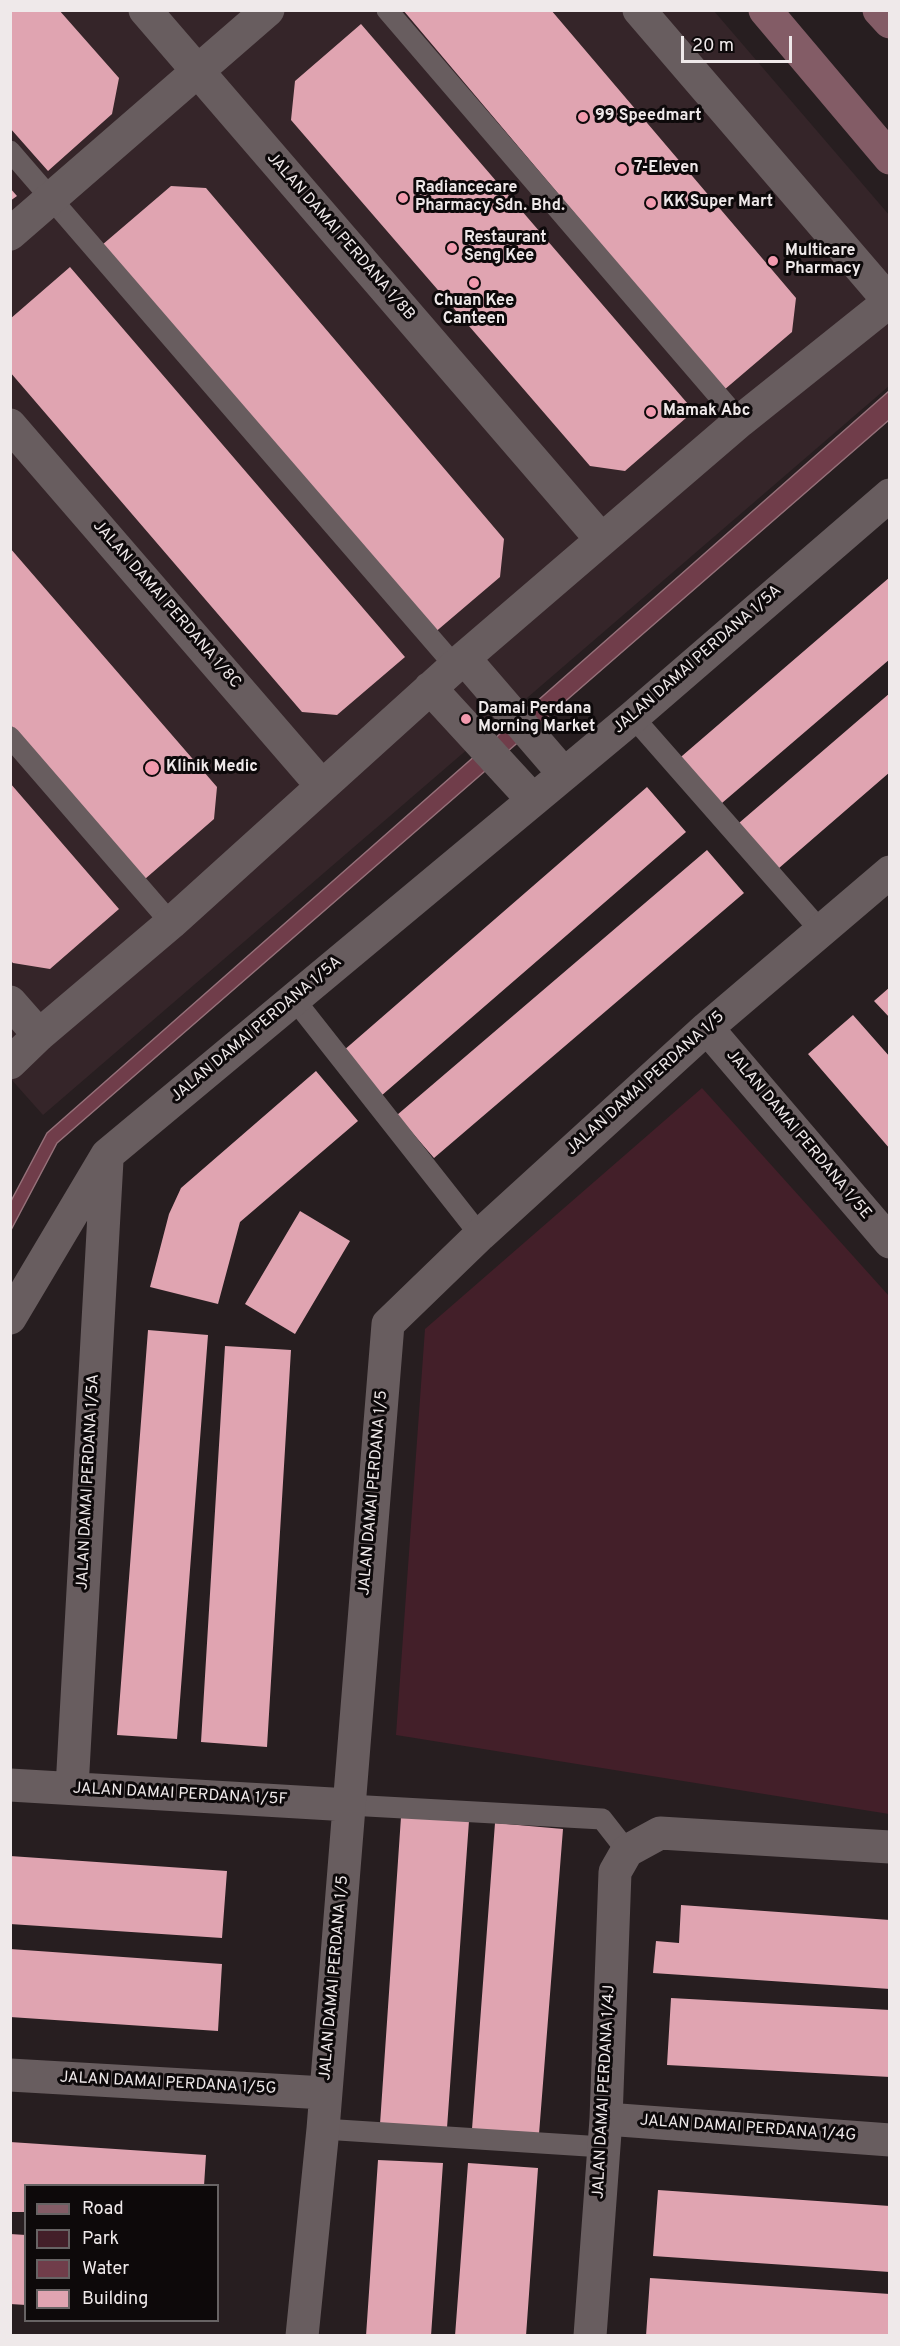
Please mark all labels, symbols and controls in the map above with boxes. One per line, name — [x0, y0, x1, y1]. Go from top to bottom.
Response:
scale bar — [684, 24, 795, 62]
text: 20 m — [692, 35, 734, 58]
place label: 99 Speedmart — [595, 107, 702, 127]
marker: 99 Speedmart — [576, 110, 590, 124]
street label: JALAN DAMAI PERDANA 1/8B — [262, 149, 418, 325]
place label: 7-Eleven — [634, 159, 699, 179]
marker: 7-Eleven — [615, 162, 629, 176]
place label: Radiancecare Pharmacy Sdn. Bhd. — [415, 179, 565, 217]
marker: Radiancecare Pharmacy Sdn. Bhd. — [396, 191, 410, 205]
place label: KK Super Mart — [663, 193, 773, 213]
marker: KK Super Mart — [644, 196, 658, 210]
place label: Restaurant Seng Kee — [464, 229, 547, 267]
marker: Restaurant Seng Kee — [445, 241, 459, 255]
place label: Multicare Pharmacy — [785, 242, 861, 280]
marker: Multicare Pharmacy — [766, 254, 780, 268]
marker: Chuan Kee Canteen — [467, 276, 481, 290]
place label: Chuan Kee Canteen — [434, 292, 514, 330]
place label: Mamak Abc — [663, 402, 750, 422]
marker: Mamak Abc — [644, 405, 658, 419]
street label: JALAN DAMAI PERDANA 1/8C — [88, 517, 244, 693]
street label: JALAN DAMAI PERDANA 1/5A — [610, 582, 786, 738]
place label: Damai Perdana Morning Market — [478, 700, 595, 738]
marker: Damai Perdana Morning Market — [459, 712, 473, 726]
place label: Klinik Medic — [166, 758, 258, 778]
marker: Klinik Medic — [143, 759, 161, 777]
street label: JALAN DAMAI PERDANA 1/5A — [168, 953, 346, 1107]
street label: JALAN DAMAI PERDANA 1/5 — [563, 1008, 729, 1160]
street label: JALAN DAMAI PERDANA 1/5E — [721, 1046, 875, 1224]
street label: JALAN DAMAI PERDANA 1/5A — [74, 1373, 104, 1591]
street label: JALAN DAMAI PERDANA 1/5 — [355, 1390, 393, 1596]
street label: JALAN DAMAI PERDANA 1/5F — [72, 1780, 288, 1810]
street label: JALAN DAMAI PERDANA 1/5 — [316, 1875, 354, 2081]
street label: JALAN DAMAI PERDANA 1/4J — [590, 1984, 620, 2200]
street label: JALAN DAMAI PERDANA 1/5G — [59, 2069, 277, 2099]
street label: JALAN DAMAI PERDANA 1/4G — [639, 2112, 857, 2146]
legend — [24, 2184, 219, 2322]
text: Road — [82, 2198, 124, 2221]
text: Park — [82, 2228, 119, 2251]
text: Water — [82, 2258, 129, 2281]
text: Building — [82, 2288, 148, 2311]

